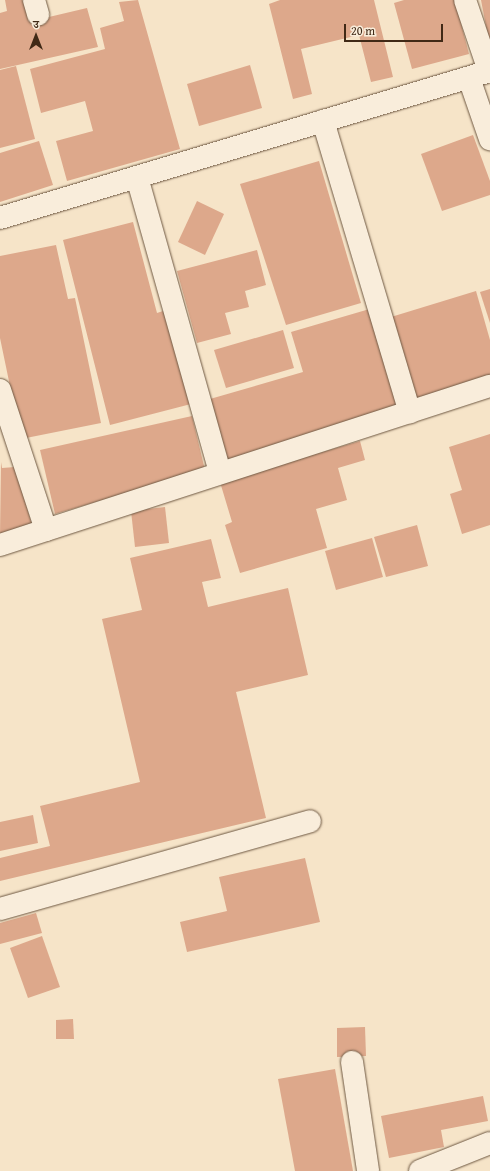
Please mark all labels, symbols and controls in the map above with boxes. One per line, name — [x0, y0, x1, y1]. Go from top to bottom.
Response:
north arrow — [16, 16, 56, 56]
text: उ — [33, 16, 39, 32]
scale bar — [346, 16, 445, 42]
text: 20 m — [351, 22, 375, 39]

